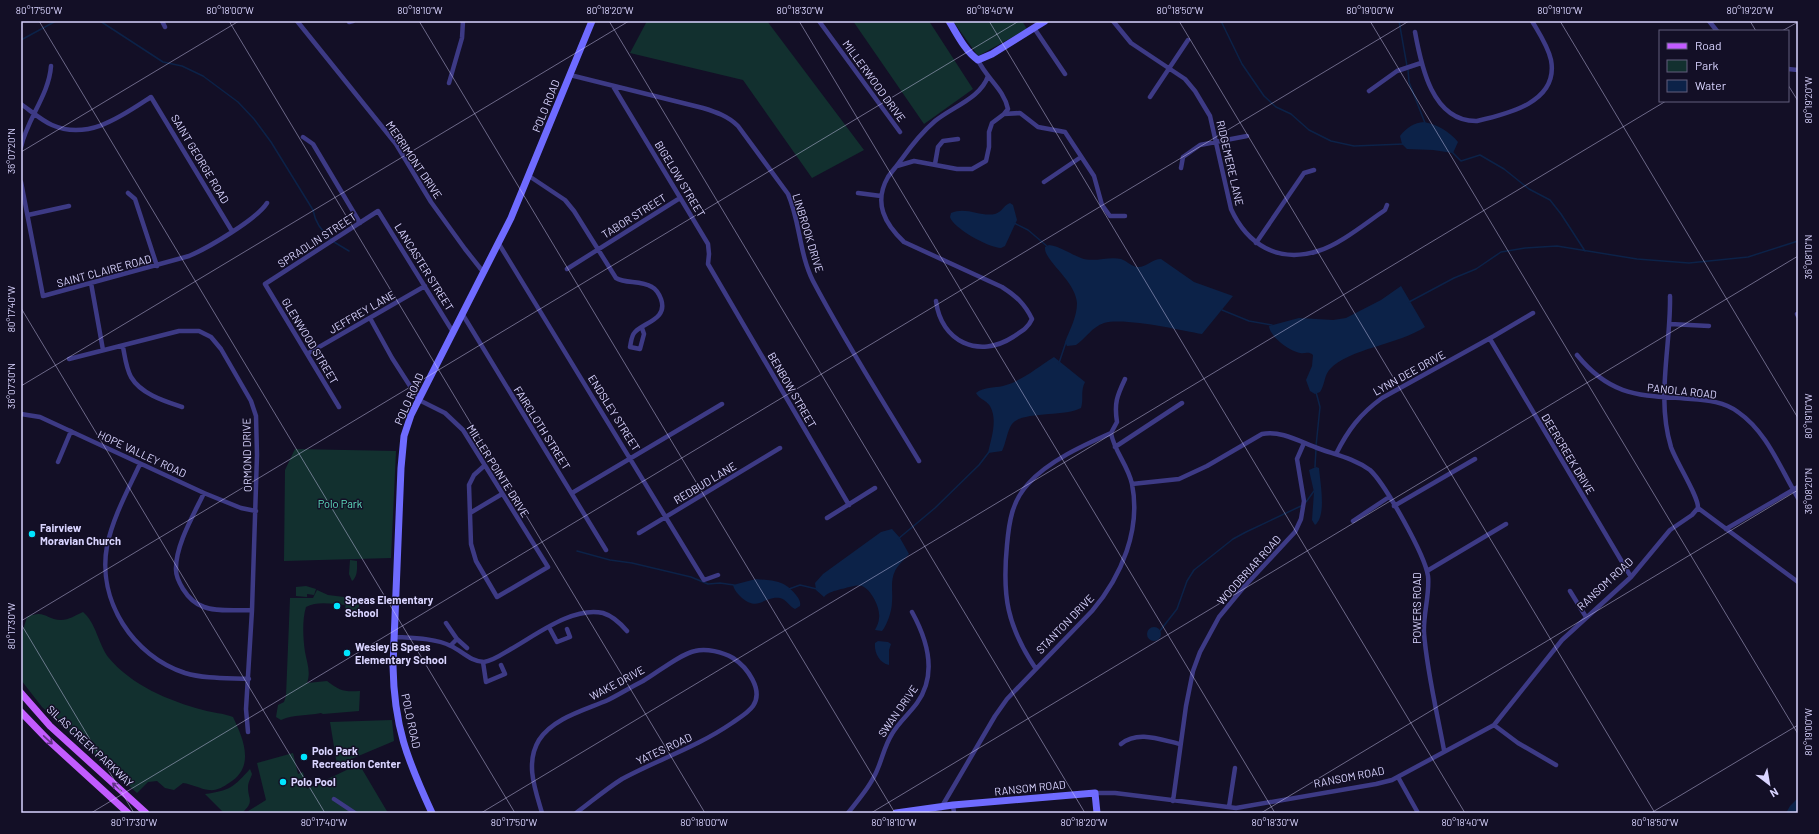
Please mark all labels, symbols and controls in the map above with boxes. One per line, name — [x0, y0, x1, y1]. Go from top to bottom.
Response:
text: 80°17'50"W — [16, 4, 62, 16]
text: 80°18'00"W — [206, 4, 254, 16]
text: 80°18'10"W — [397, 4, 443, 16]
text: 80°18'20"W — [586, 4, 634, 16]
text: 80°18'30"W — [777, 4, 824, 16]
text: 80°18'40"W — [966, 4, 1014, 16]
text: 80°18'50"W — [1157, 4, 1204, 16]
text: 80°19'00"W — [1346, 4, 1394, 16]
text: 80°19'10"W — [1537, 4, 1583, 16]
text: 80°19'20"W — [1726, 4, 1774, 16]
legend — [1659, 30, 1789, 102]
street label: MILLERWOOD DRIVE — [840, 37, 909, 124]
text: Road — [1695, 38, 1722, 52]
text: Park — [1695, 58, 1719, 72]
text: 80°19'20"W — [1802, 76, 1814, 124]
street label: POLO ROAD — [529, 77, 562, 134]
text: Water — [1695, 78, 1727, 92]
street label: SAINT GEORGE ROAD — [169, 112, 232, 206]
street label: MERRIMONT DRIVE — [384, 118, 445, 201]
street label: RIDGEMERE LANE — [1214, 119, 1247, 207]
text: 36°07'20"N — [5, 128, 17, 174]
street label: BIGELOW STREET — [653, 138, 708, 219]
street label: TABOR STREET — [599, 191, 668, 241]
street label: LINBROOK DRIVE — [790, 192, 827, 274]
street label: SPRADLIN STREET — [275, 209, 358, 270]
street label: LANCASTER STREET — [392, 221, 457, 313]
text: 36°08'10"N — [1802, 235, 1814, 279]
street label: SAINT CLAIRE ROAD — [55, 252, 153, 289]
text: 80°17'40"W — [5, 285, 17, 332]
street label: JEFFREY LANE — [326, 287, 398, 336]
street label: GLENWOOD STREET — [280, 295, 341, 386]
street label: LYNN DEE DRIVE — [1370, 347, 1447, 398]
street label: BENBOW STREET — [766, 350, 819, 430]
text: 36°07'30"N — [5, 363, 17, 409]
street label: POLO ROAD — [391, 371, 426, 427]
street label: ENDSLEY STREET — [586, 372, 643, 453]
street label: PANOLA ROAD — [1647, 380, 1718, 401]
street label: FAIRCLOTH STREET — [511, 384, 573, 472]
text: 80°19'10"W — [1802, 393, 1814, 439]
street label: DEERCREEK DRIVE — [1539, 411, 1598, 497]
street label: ORMOND DRIVE — [239, 418, 254, 492]
street label: MILLER POINTE DRIVE — [465, 422, 532, 520]
street label: HOPE VALLEY ROAD — [96, 427, 189, 480]
street label: REDBUD LANE — [671, 459, 739, 506]
text: 36°08'20"N — [1802, 468, 1814, 514]
park label: Polo Park — [318, 497, 363, 510]
place label: Fairview Moravian Church — [40, 521, 121, 547]
marker: Fairview Moravian Church — [27, 529, 37, 539]
street label: WOODBRIAR ROAD — [1214, 532, 1283, 607]
street label: RANSOM ROAD — [1574, 554, 1635, 613]
street label: POWERS ROAD — [1410, 572, 1423, 644]
street label: STANTON DRIVE — [1033, 591, 1096, 656]
place label: Speas Elementary School — [345, 593, 434, 619]
marker: Speas Elementary School — [332, 601, 342, 611]
text: 80°17'30"W — [5, 603, 17, 649]
place label: Wesley B Speas Elementary School — [355, 640, 447, 666]
marker: Wesley B Speas Elementary School — [342, 648, 352, 658]
street label: WAKE DRIVE — [587, 663, 647, 702]
street label: SWAN DRIVE — [875, 682, 920, 739]
street label: POLO ROAD — [399, 692, 424, 750]
street label: SILAS CREEK PARKWAY — [44, 702, 136, 789]
text: 80°19'00"W — [1802, 708, 1814, 756]
street label: YATES ROAD — [634, 730, 694, 767]
one-way arrow — [43, 736, 53, 745]
place label: Polo Park Recreation Center — [312, 744, 401, 770]
marker: Polo Park Recreation Center — [299, 752, 309, 762]
street label: RANSOM ROAD — [1313, 763, 1385, 790]
north arrow — [1749, 764, 1789, 804]
place label: Polo Pool — [291, 775, 336, 788]
marker: Polo Pool — [278, 777, 288, 787]
street label: RANSOM ROAD — [994, 777, 1066, 798]
one-way arrow — [112, 782, 122, 792]
text: N — [1768, 786, 1781, 800]
text: 80°17'30"W — [111, 816, 157, 828]
text: 80°17'40"W — [301, 816, 348, 828]
text: 80°17'50"W — [491, 816, 537, 828]
text: 80°18'00"W — [680, 816, 728, 828]
text: 80°18'10"W — [871, 816, 917, 828]
text: 80°18'20"W — [1060, 816, 1108, 828]
text: 80°18'30"W — [1252, 816, 1299, 828]
text: 80°18'40"W — [1441, 816, 1489, 828]
text: 80°18'50"W — [1632, 816, 1679, 828]

